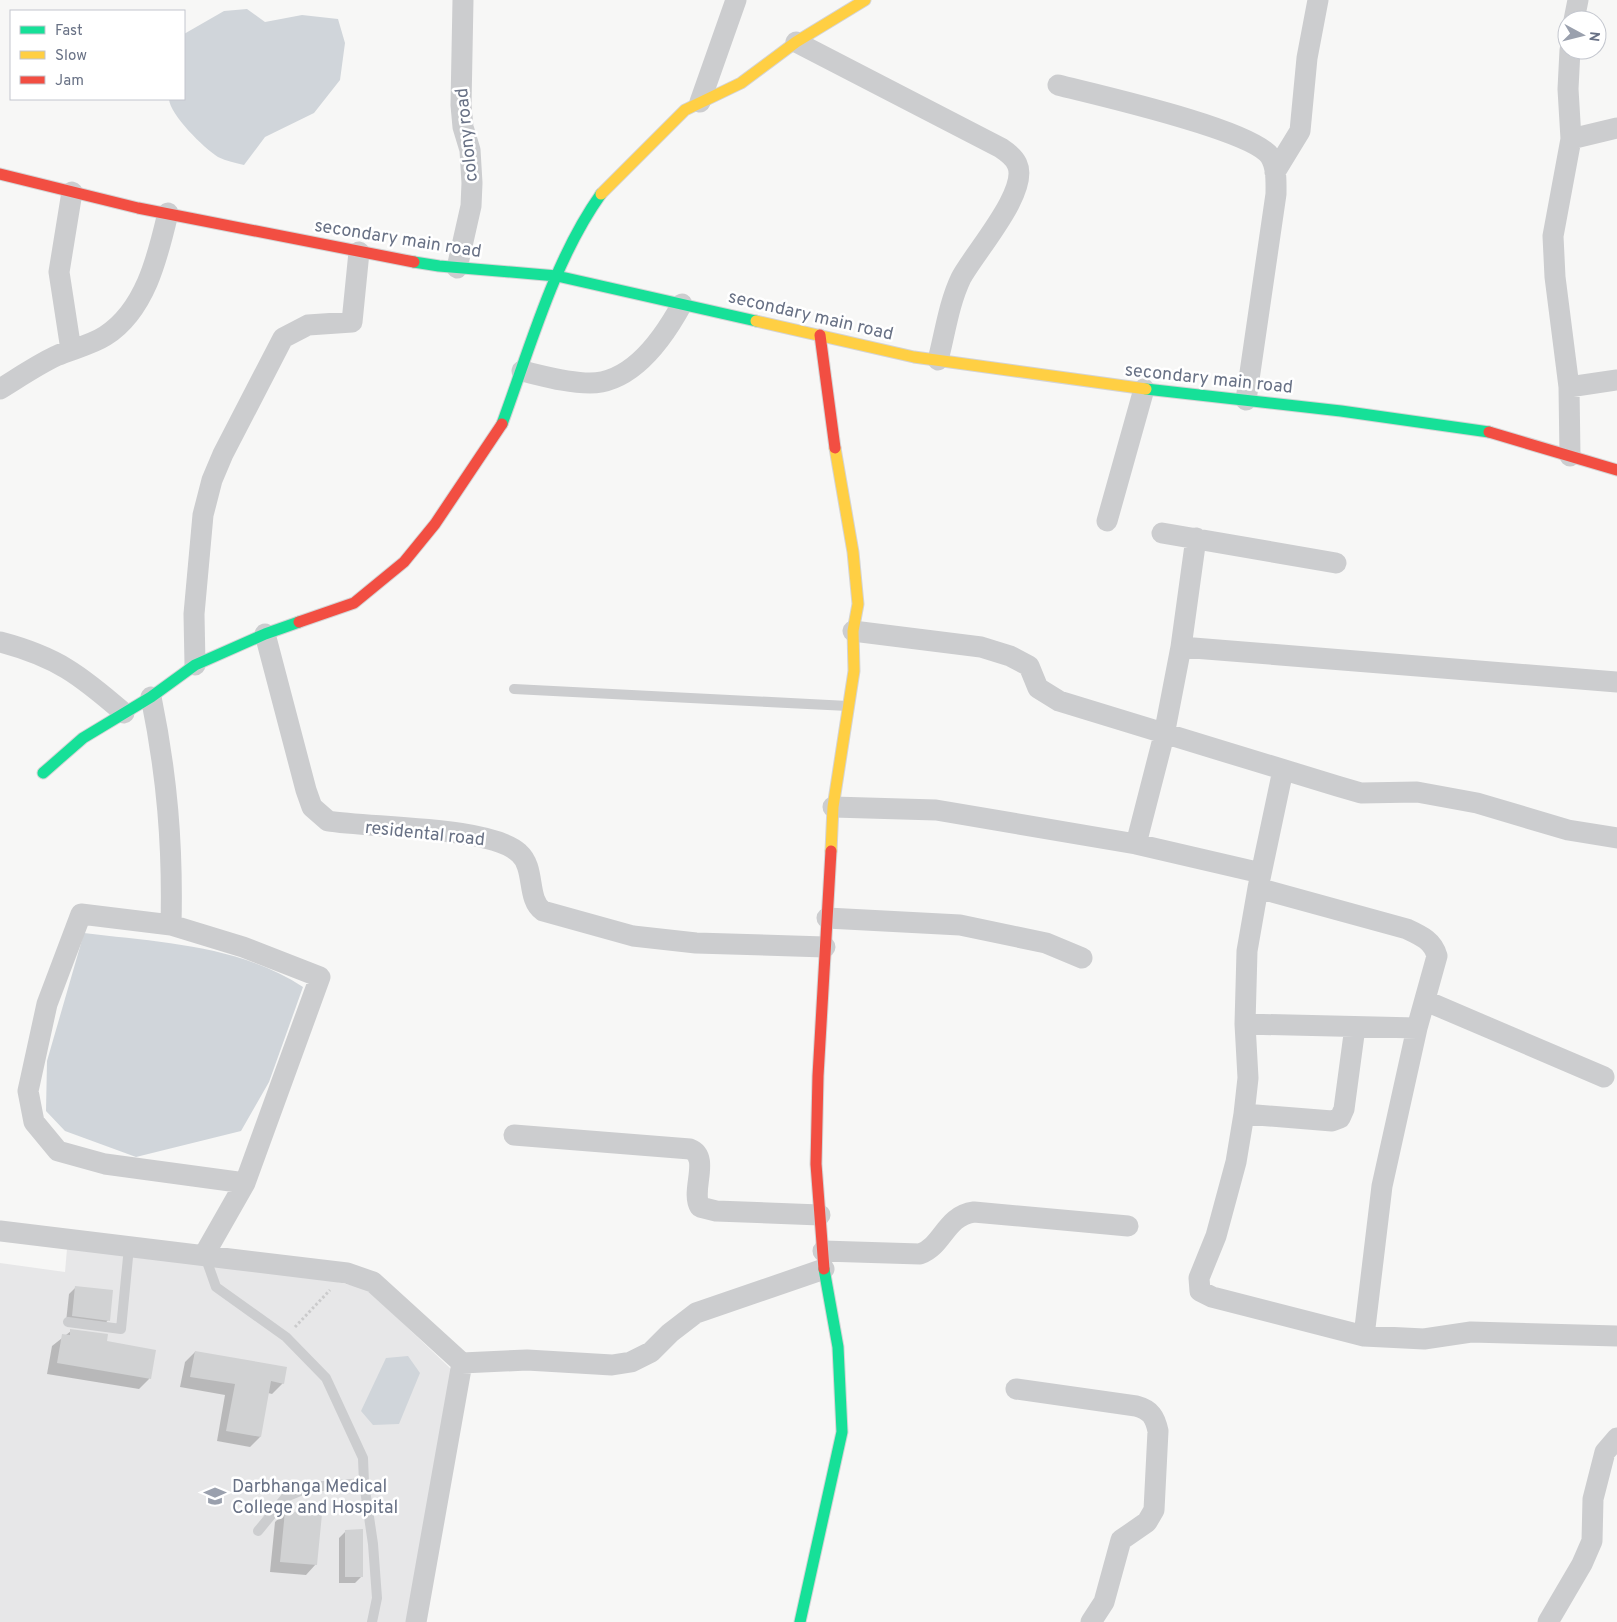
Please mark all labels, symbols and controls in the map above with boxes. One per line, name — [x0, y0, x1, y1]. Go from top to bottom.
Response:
legend — [10, 10, 185, 100]
north arrow — [1557, 10, 1607, 60]
text: Fast — [55, 22, 83, 41]
text: N — [1584, 30, 1602, 42]
text: Slow — [55, 47, 87, 66]
text: Jam — [55, 72, 84, 91]
street label: colony road — [451, 87, 484, 183]
street label: secondary main road — [313, 215, 483, 264]
street label: secondary main road — [726, 286, 896, 347]
street label: secondary main road — [1124, 359, 1294, 400]
street label: residental road — [364, 817, 486, 852]
place label: Darbhanga Medical College and Hospital — [232, 1476, 398, 1520]
school or university icon: Darbhanga Medical College and Hospital — [202, 1483, 228, 1509]

